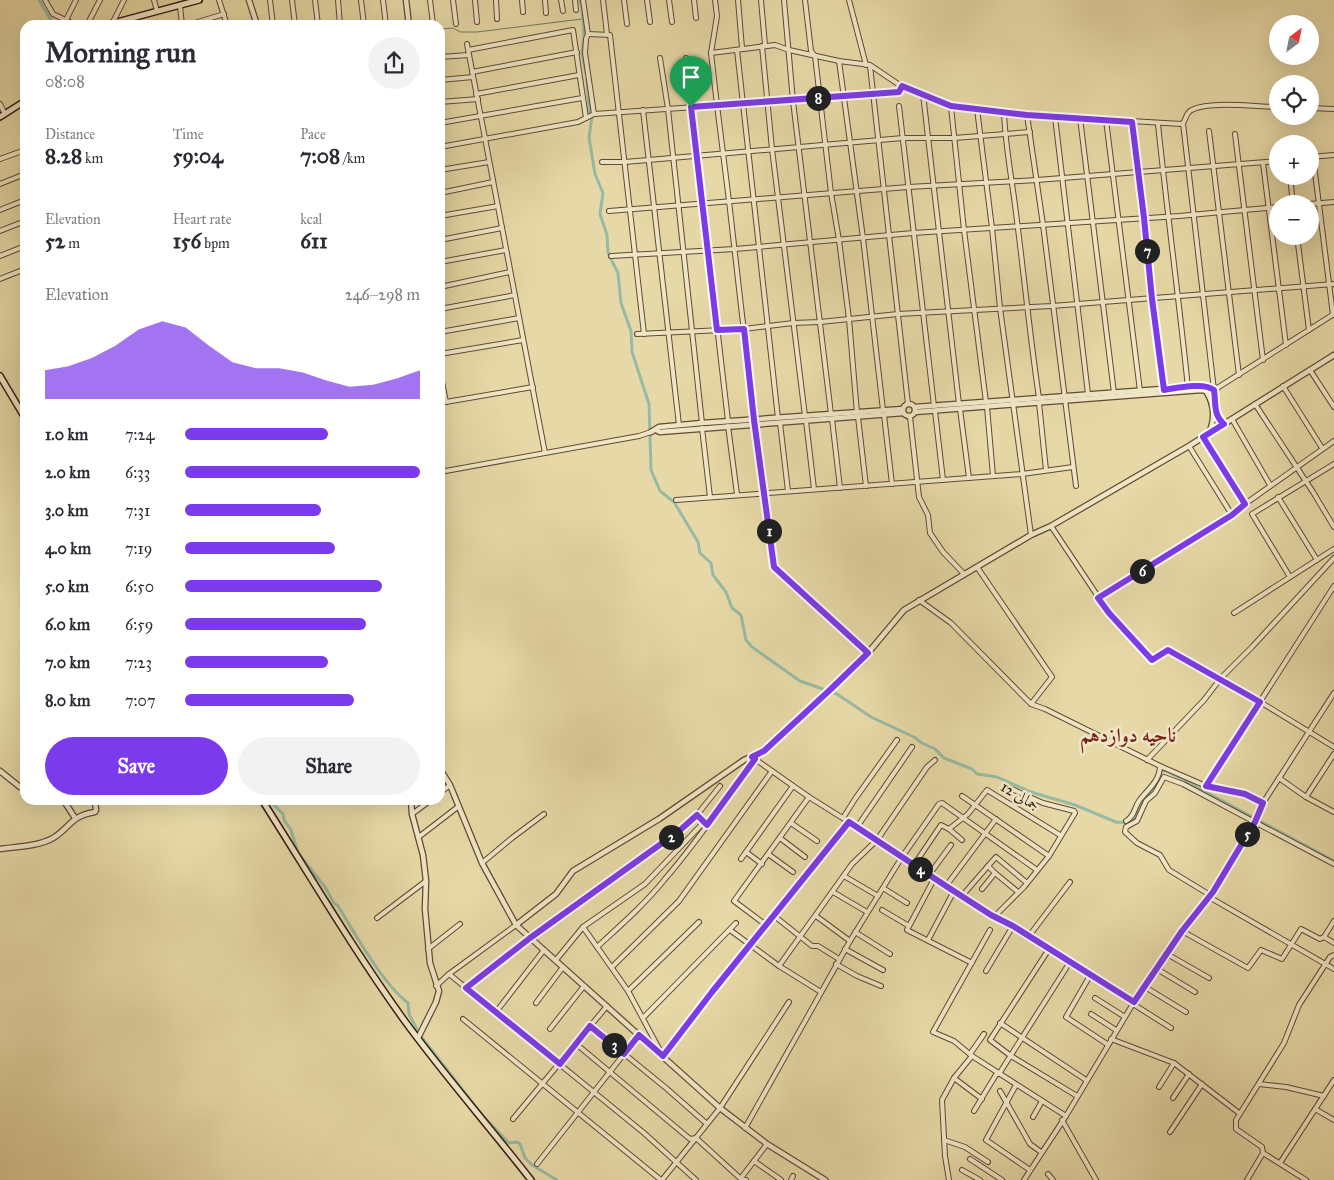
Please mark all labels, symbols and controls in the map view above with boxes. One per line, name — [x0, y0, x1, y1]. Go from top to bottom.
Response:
north arrow — [1269, 15, 1319, 65]
map controls — [1269, 15, 1319, 245]
text: Morning run — [45, 35, 196, 70]
button: share — [368, 37, 420, 89]
pin — [670, 56, 712, 107]
icon: arrive — [677, 63, 705, 91]
text: 08:08 — [45, 72, 85, 91]
button: locate — [1269, 75, 1319, 125]
pin: 8 — [806, 86, 830, 110]
text: 8 — [815, 90, 822, 107]
text: Distance — [45, 126, 95, 143]
text: Time — [173, 126, 204, 143]
text: Pace — [300, 126, 326, 143]
button: + — [1269, 135, 1319, 185]
text: 8.28 — [45, 143, 82, 169]
text: 59:04 — [173, 143, 223, 169]
text: 7:08 — [300, 143, 340, 169]
text: km — [82, 150, 103, 167]
text: /km — [340, 150, 365, 167]
button: − — [1269, 195, 1319, 245]
text: Elevation — [45, 211, 101, 228]
text: Heart rate — [173, 211, 232, 228]
text: kcal — [300, 211, 322, 228]
text: 52 — [45, 228, 65, 254]
text: 156 — [173, 228, 201, 254]
text: 611 — [300, 228, 328, 254]
text: m — [65, 235, 80, 252]
text: bpm — [201, 235, 230, 252]
pin: 7 — [1134, 238, 1160, 264]
text: 7 — [1144, 243, 1151, 260]
text: Elevation — [45, 285, 109, 304]
text: 246–298 m — [345, 285, 420, 304]
text: 1.0 km — [45, 425, 88, 444]
text: 7:24 — [125, 425, 154, 444]
text: 2.0 km — [45, 463, 90, 482]
text: 6:33 — [125, 463, 150, 482]
text: 3.0 km — [45, 501, 88, 520]
text: 7:31 — [125, 501, 150, 520]
pin: 1 — [756, 518, 782, 544]
text: 1 — [767, 523, 772, 540]
text: 4.0 km — [45, 539, 91, 558]
text: 7:19 — [125, 539, 152, 558]
pin: 6 — [1130, 558, 1154, 584]
text: 6 — [1139, 563, 1146, 580]
text: 5.0 km — [45, 577, 89, 596]
text: 6:50 — [125, 577, 154, 596]
text: 6.0 km — [45, 615, 90, 634]
text: 6:59 — [125, 615, 153, 634]
text: 7.0 km — [45, 653, 90, 672]
text: 7:23 — [125, 653, 152, 672]
text: 8.0 km — [45, 691, 90, 710]
text: 7:07 — [125, 691, 155, 710]
district label: ناحیه دوازدهم — [1080, 723, 1176, 754]
button: Save — [45, 737, 228, 795]
button: Share — [238, 737, 420, 795]
street label: جمالی 12 — [997, 778, 1043, 814]
pin: 5 — [1234, 822, 1260, 846]
pin: 2 — [658, 824, 684, 850]
text: 5 — [1244, 826, 1251, 843]
text: 2 — [668, 829, 675, 846]
pin: 4 — [908, 856, 932, 882]
text: 4 — [917, 861, 924, 878]
pin: 3 — [602, 1032, 626, 1058]
text: 3 — [612, 1037, 617, 1054]

